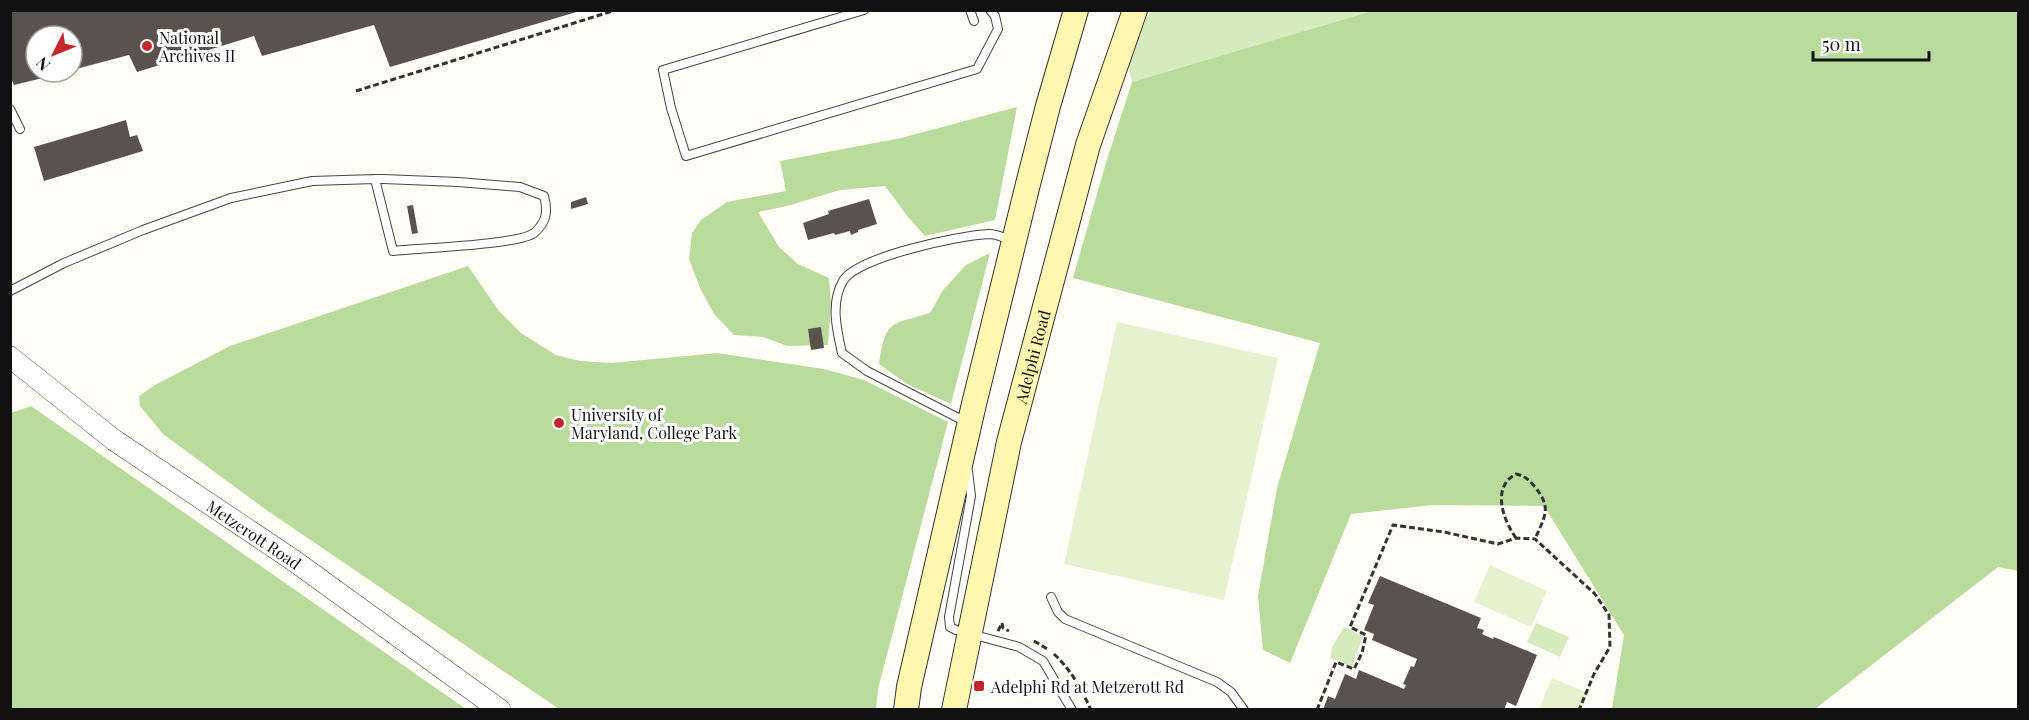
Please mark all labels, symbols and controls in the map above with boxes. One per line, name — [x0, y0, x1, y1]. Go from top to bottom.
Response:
north arrow — [24, 24, 84, 84]
scale bar — [1813, 24, 1928, 62]
place label: National Archives II — [158, 27, 236, 66]
text: 50 m — [1822, 32, 1861, 56]
marker: National Archives II — [140, 39, 154, 53]
text: N — [31, 53, 54, 76]
street label: Adelphi Road — [1009, 308, 1054, 407]
place label: University of Maryland, College Park — [571, 404, 737, 443]
marker: University of Maryland, College Park — [552, 416, 566, 430]
street label: Metzerott Road — [203, 495, 306, 573]
place label: Adelphi Rd at Metzerott Rd — [990, 676, 1184, 697]
marker: Adelphi Rd at Metzerott Rd — [972, 679, 986, 693]

